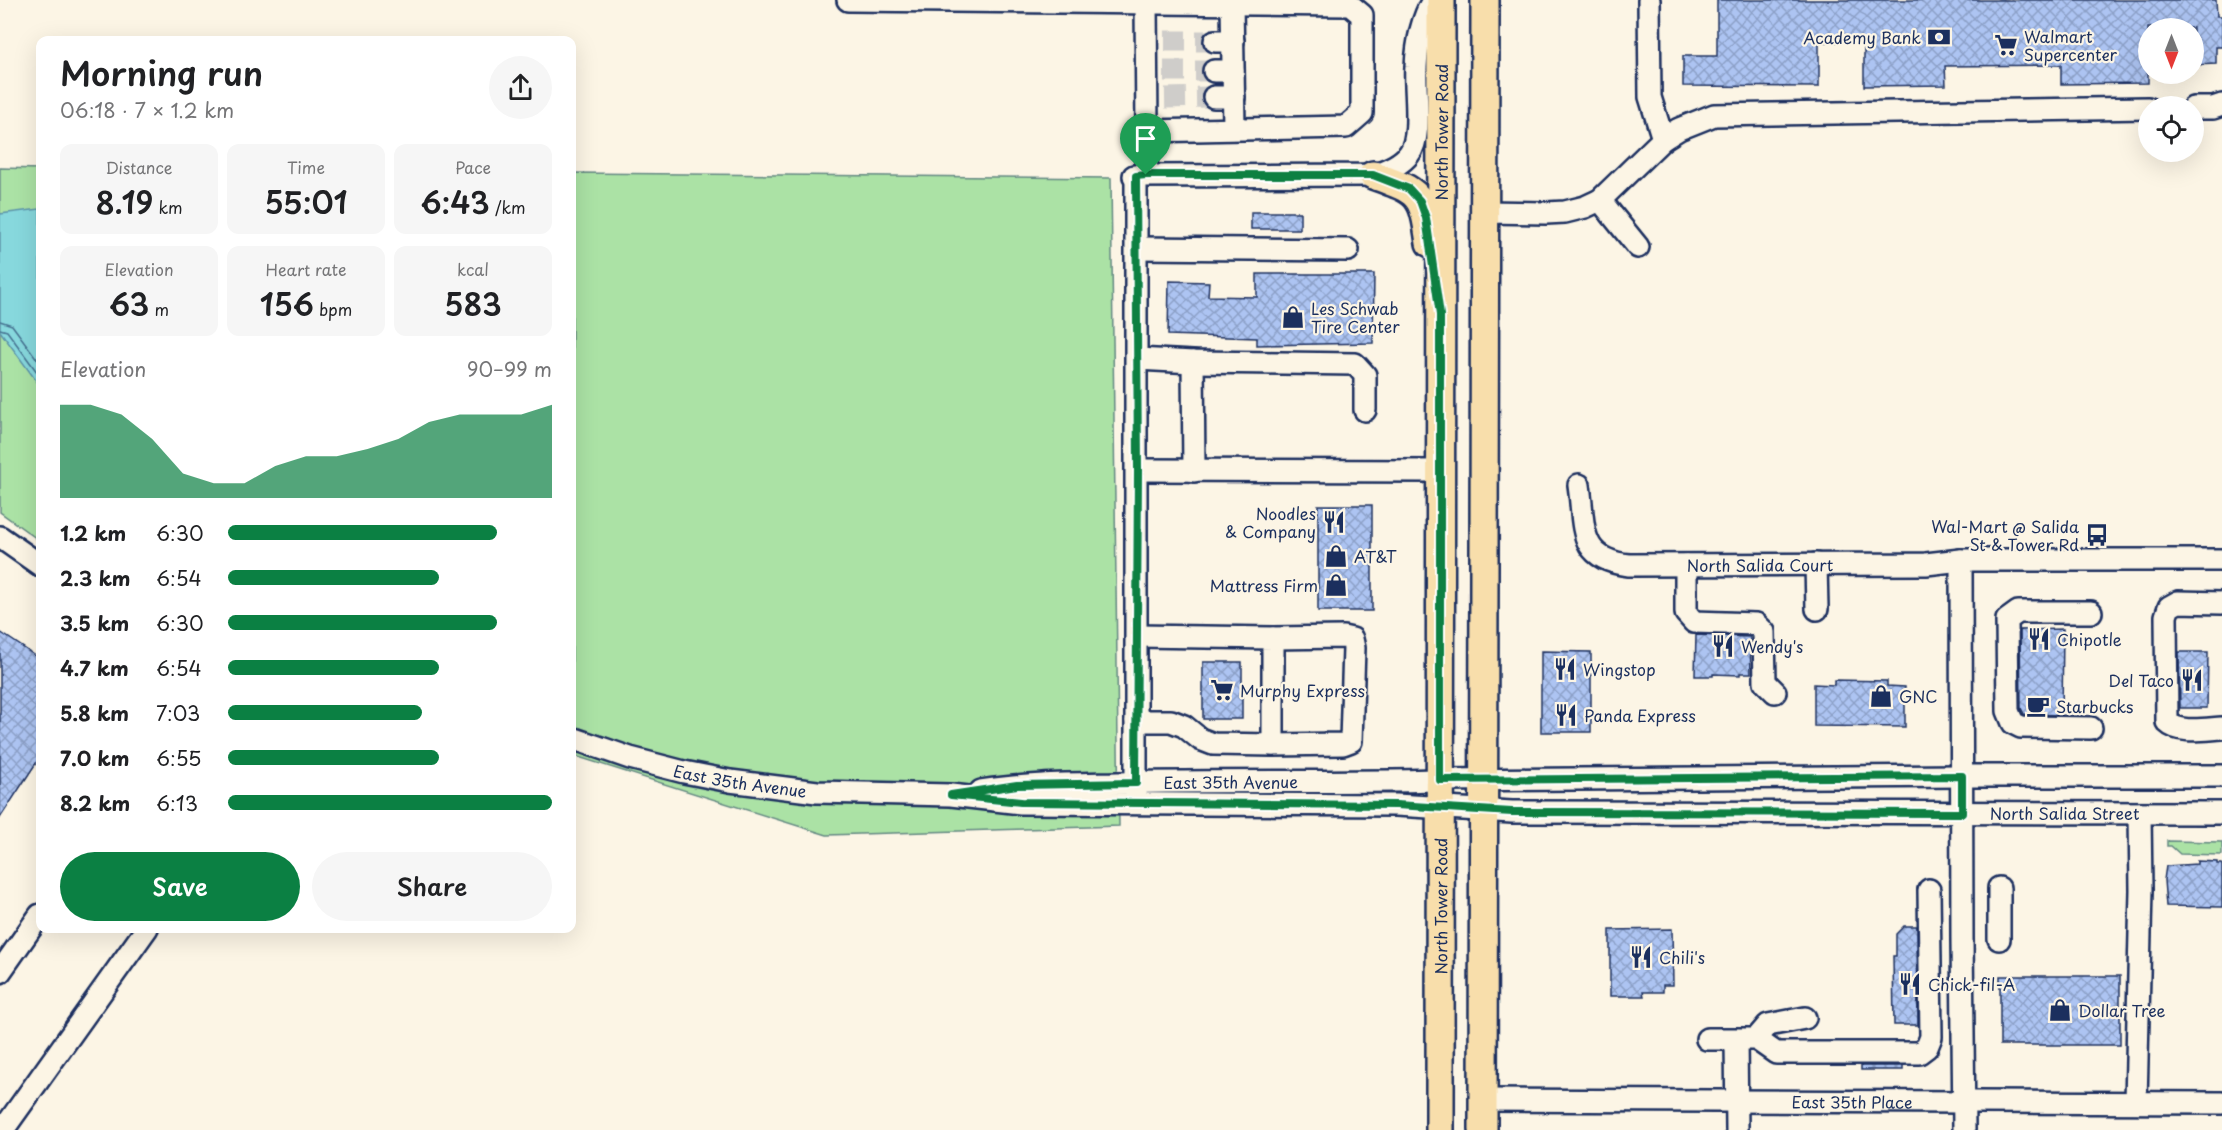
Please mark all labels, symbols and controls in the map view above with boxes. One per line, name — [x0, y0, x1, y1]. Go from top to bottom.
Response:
north arrow — [2138, 18, 2204, 84]
map controls — [2138, 18, 2204, 162]
bank icon: Academy Bank — [1926, 24, 1952, 50]
place label: Walmart Supercenter — [2024, 24, 2118, 66]
place label: Academy Bank — [1803, 25, 1921, 49]
supermarket icon: Walmart Supercenter — [1993, 32, 2019, 58]
text: Morning run — [60, 47, 263, 97]
button: share — [489, 56, 552, 119]
street label: North Tower Road — [1429, 64, 1453, 200]
text: 06:18 · 7 × 1.2 km — [60, 95, 234, 125]
button: locate — [2138, 96, 2204, 162]
pin — [1120, 113, 1171, 175]
icon: arrive — [1129, 122, 1162, 155]
text: Distance — [105, 155, 173, 179]
text: Time — [287, 155, 325, 179]
text: Pace — [455, 155, 491, 179]
text: 8.19 — [96, 179, 153, 224]
text: 55:01 — [264, 179, 348, 224]
text: 6:43 — [420, 179, 490, 224]
text: km — [153, 195, 183, 219]
text: /km — [490, 195, 526, 219]
text: Elevation — [104, 257, 174, 281]
text: Heart rate — [266, 257, 346, 281]
text: kcal — [457, 257, 489, 281]
text: 63 — [109, 281, 149, 326]
text: 156 — [260, 281, 314, 326]
text: 583 — [444, 281, 502, 326]
place label: Les Schwab Tire Center — [1311, 296, 1400, 338]
text: m — [149, 297, 169, 321]
text: bpm — [314, 297, 352, 321]
shop icon: Les Schwab Tire Center — [1280, 304, 1306, 330]
text: Elevation — [60, 354, 146, 384]
text: 90–99 m — [467, 354, 552, 384]
place label: Noodles & Company — [1225, 501, 1316, 543]
restaurant icon: Noodles & Company — [1321, 509, 1347, 535]
place label: Wal-Mart @ Salida St & Tower Rd — [1931, 514, 2079, 556]
text: 1.2 km — [60, 518, 126, 548]
text: 6:30 — [156, 518, 204, 548]
bus stop icon: Wal-Mart @ Salida St & Tower Rd — [2084, 522, 2110, 548]
shop icon: AT&T — [1323, 543, 1349, 569]
place label: AT&T — [1354, 544, 1397, 568]
street label: North Salida Court — [1687, 552, 1834, 577]
text: 2.3 km — [60, 563, 130, 593]
text: 6:54 — [156, 563, 202, 593]
shop icon: Mattress Firm — [1323, 572, 1349, 598]
place label: Mattress Firm — [1210, 573, 1318, 597]
text: 3.5 km — [60, 608, 129, 638]
text: 6:30 — [156, 608, 204, 638]
restaurant icon: Chipotle — [2026, 626, 2052, 652]
place label: Chipotle — [2057, 627, 2122, 651]
restaurant icon: Wendy's — [1710, 633, 1736, 659]
place label: Wendy's — [1741, 634, 1803, 658]
text: 4.7 km — [60, 653, 129, 683]
text: 6:54 — [156, 653, 202, 683]
restaurant icon: Wingstop — [1552, 656, 1578, 682]
place label: Wingstop — [1583, 657, 1656, 681]
restaurant icon: Del Taco — [2179, 667, 2205, 693]
place label: Del Taco — [2108, 668, 2174, 692]
supermarket icon: Murphy Express — [1209, 677, 1235, 703]
place label: Murphy Express — [1240, 678, 1365, 702]
shop icon: GNC — [1868, 683, 1894, 709]
place label: GNC — [1899, 684, 1938, 708]
cafe icon: Starbucks — [2025, 693, 2051, 719]
place label: Starbucks — [2056, 694, 2134, 718]
text: 5.8 km — [60, 698, 129, 728]
text: 7:03 — [156, 698, 200, 728]
restaurant icon: Panda Express — [1553, 702, 1579, 728]
place label: Panda Express — [1584, 703, 1696, 727]
text: 7.0 km — [60, 743, 129, 773]
text: 6:55 — [156, 743, 201, 773]
street label: East 35th Avenue — [671, 758, 808, 803]
street label: East 35th Avenue — [1163, 769, 1298, 794]
text: 8.2 km — [60, 788, 130, 818]
text: 6:13 — [156, 788, 198, 818]
street label: North Salida Street — [1990, 801, 2140, 825]
street label: North Tower Road — [1428, 838, 1452, 974]
button: Save — [60, 852, 300, 921]
button: Share — [312, 852, 552, 921]
restaurant icon: Chili's — [1628, 944, 1654, 970]
place label: Chili's — [1659, 945, 1705, 969]
restaurant icon: Chick-fil-A — [1897, 971, 1923, 997]
place label: Chick-fil-A — [1928, 972, 2015, 996]
shop icon: Dollar Tree — [2047, 997, 2073, 1023]
place label: Dollar Tree — [2078, 998, 2166, 1022]
street label: East 35th Place — [1791, 1089, 1913, 1114]

